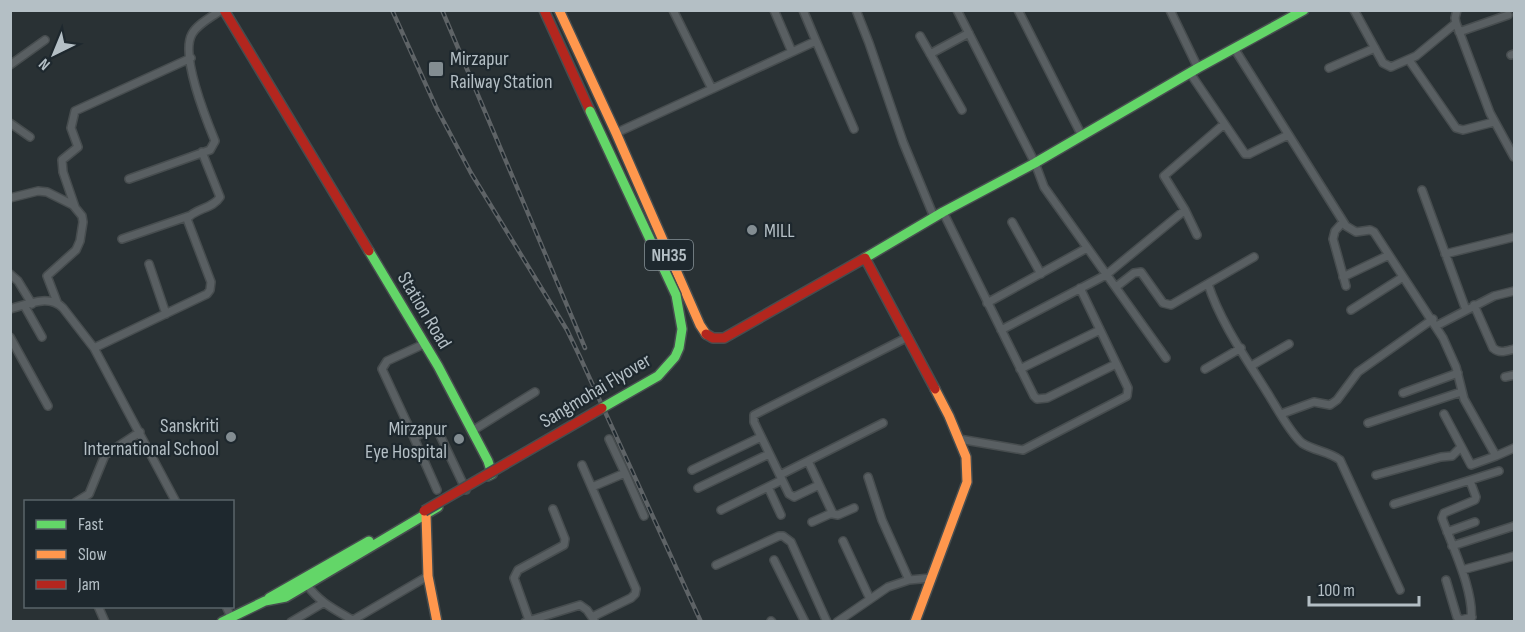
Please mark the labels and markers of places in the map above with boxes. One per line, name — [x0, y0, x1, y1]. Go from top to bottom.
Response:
place label: Mirzapur Railway Station — [450, 47, 552, 94]
marker: Mirzapur Railway Station — [427, 60, 445, 78]
place label: MILL — [764, 219, 795, 243]
marker: MILL — [745, 223, 759, 237]
place label: Sanskriti International School — [84, 414, 219, 461]
place label: Mirzapur Eye Hospital — [365, 417, 447, 464]
marker: Sanskriti International School — [224, 430, 238, 444]
marker: Mirzapur Eye Hospital — [452, 432, 466, 446]

